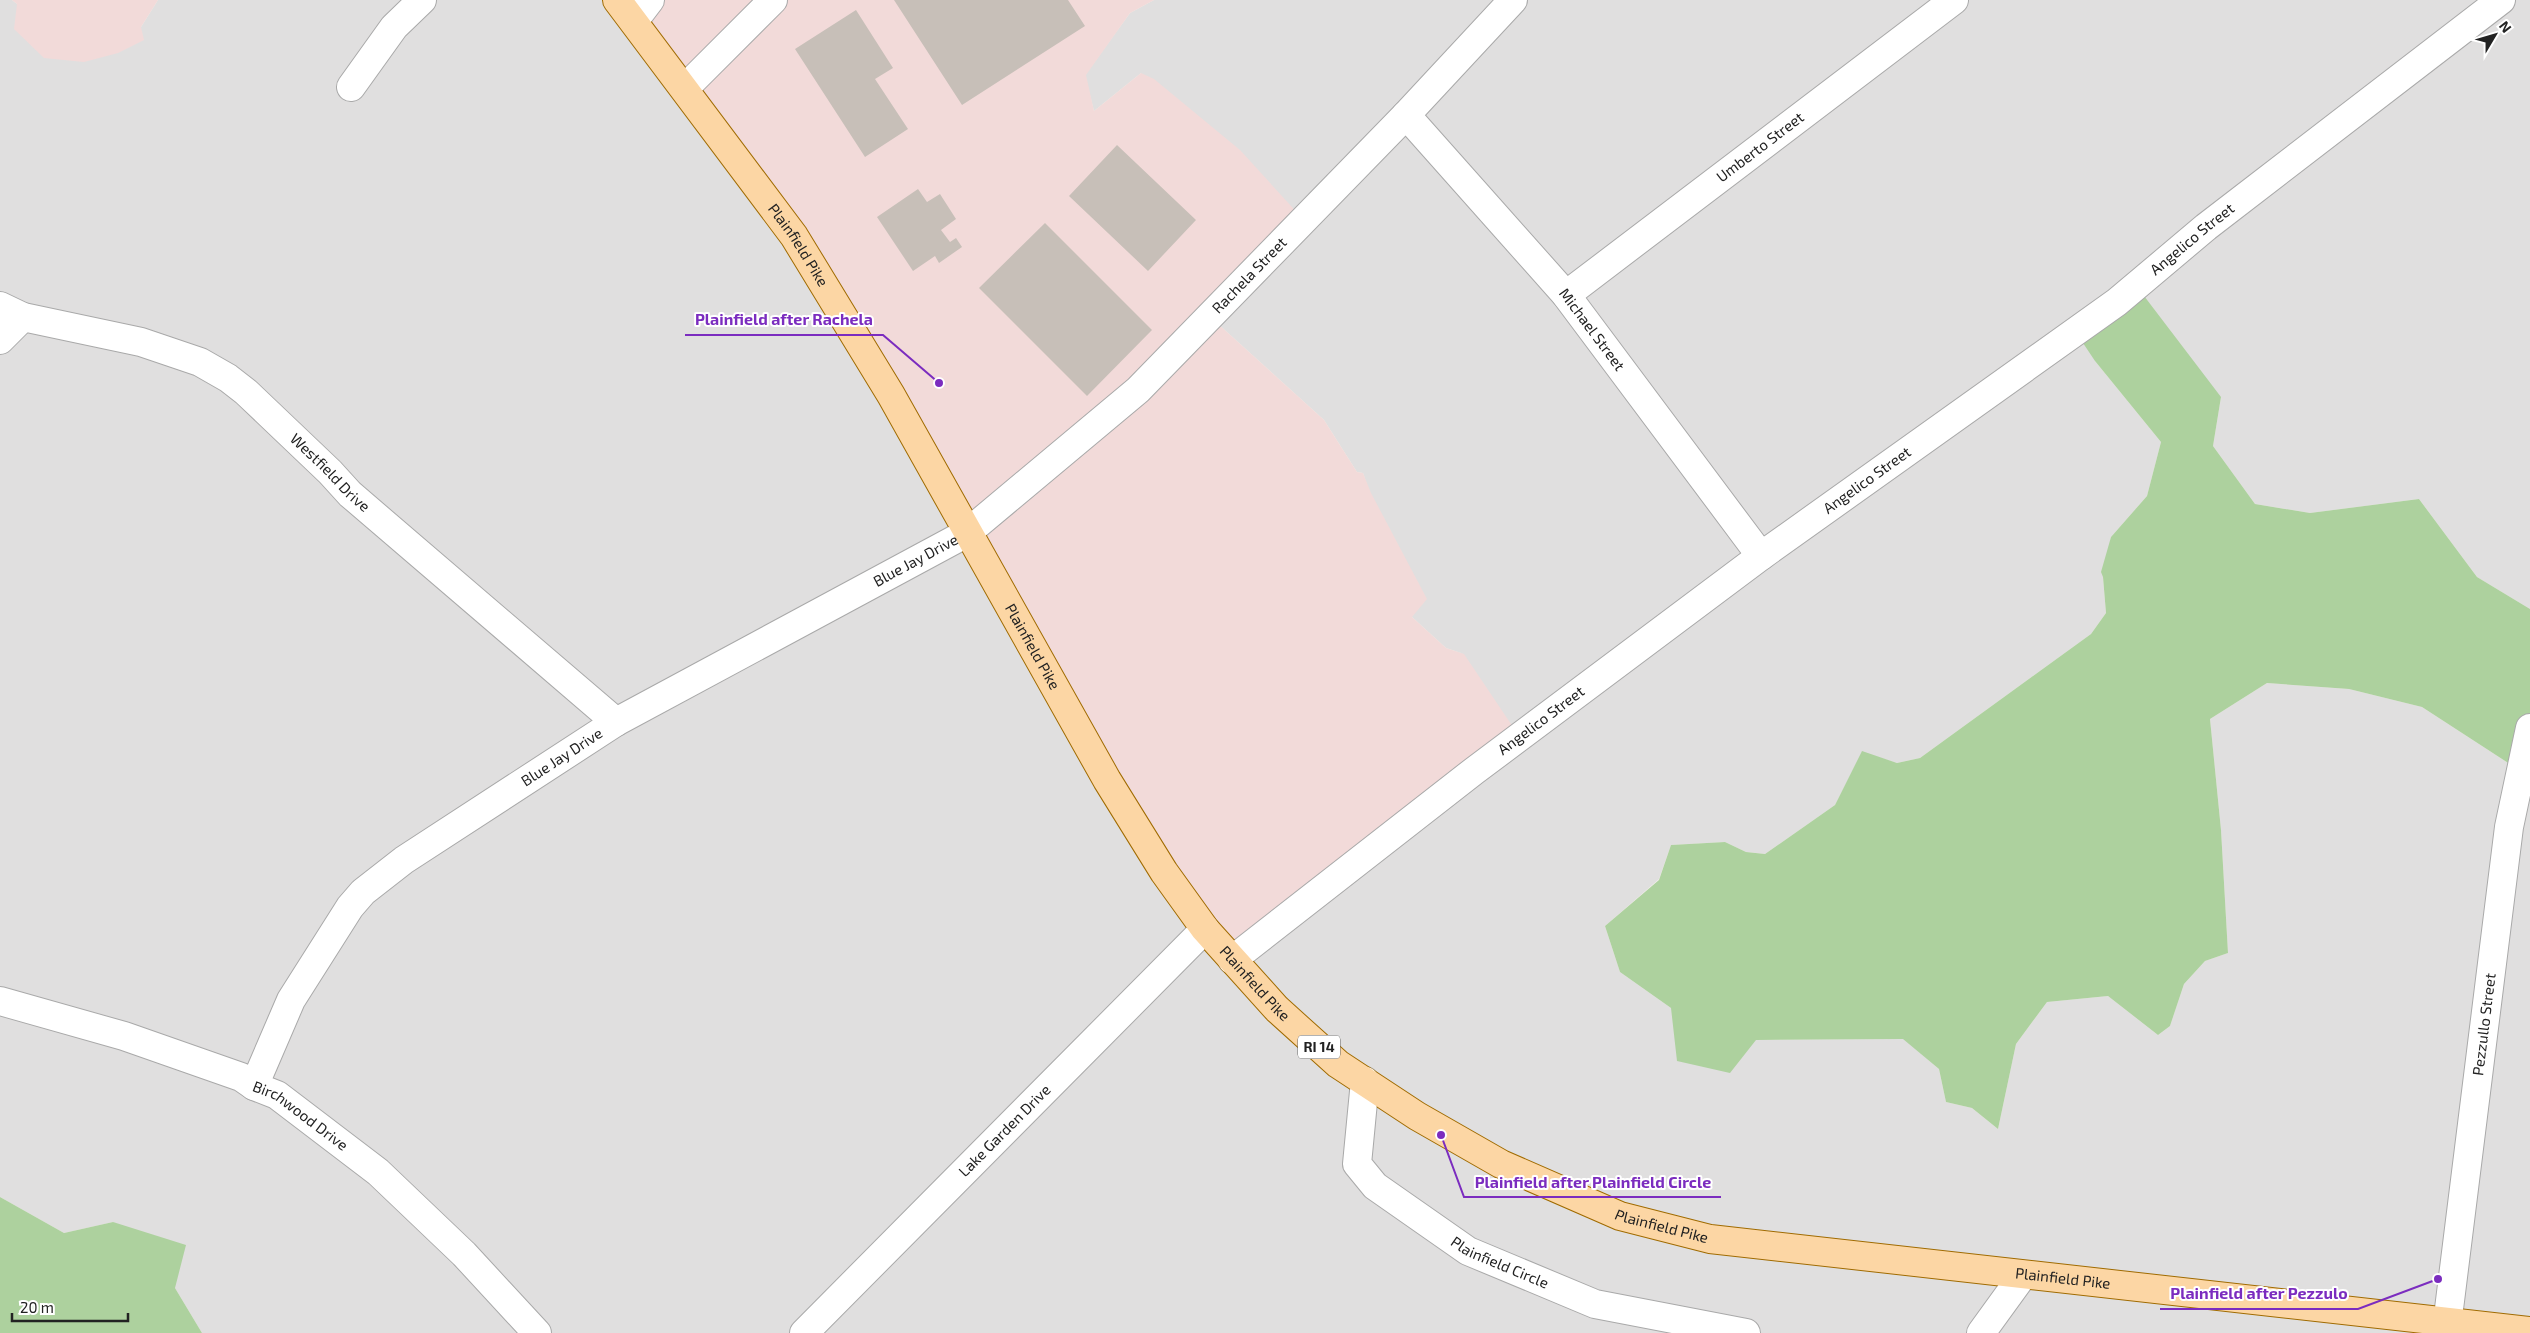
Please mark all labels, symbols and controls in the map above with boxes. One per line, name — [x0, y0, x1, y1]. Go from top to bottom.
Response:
north arrow — [2470, 10, 2520, 60]
text: N — [2496, 17, 2515, 36]
street label: Umberto Street — [1712, 107, 1807, 185]
street label: Angelico Street — [2146, 199, 2238, 278]
street label: Plainfield Pike — [765, 200, 833, 290]
street label: Rachela Street — [1208, 233, 1290, 317]
street label: Michael Street — [1556, 284, 1629, 374]
callout: Plainfield after Rachela — [685, 304, 883, 335]
text: Plainfield after Rachela — [695, 309, 873, 328]
street label: Westfield Drive — [287, 429, 374, 515]
street label: Angelico Street — [1819, 442, 1914, 517]
street label: Blue Jay Drive — [870, 530, 961, 590]
street label: Plainfield Pike — [1002, 600, 1064, 692]
street label: Angelico Street — [1494, 681, 1588, 758]
street label: Blue Jay Drive — [517, 723, 605, 789]
street label: Plainfield Pike — [1216, 942, 1294, 1024]
street label: Pezzullo Street — [2468, 972, 2499, 1077]
road number: RI 14 — [1298, 1036, 1340, 1058]
street label: Birchwood Drive — [251, 1076, 352, 1154]
street label: Lake Garden Drive — [954, 1080, 1054, 1180]
callout: Plainfield after Plainfield Circle — [1464, 1166, 1721, 1197]
text: Plainfield after Plainfield Circle — [1475, 1172, 1711, 1191]
street label: Plainfield Pike — [1612, 1205, 1710, 1246]
street label: Plainfield Circle — [1448, 1232, 1552, 1292]
street label: Plainfield Pike — [2014, 1263, 2111, 1292]
callout: Plainfield after Pezzulo — [2160, 1278, 2358, 1309]
text: Plainfield after Pezzulo — [2170, 1283, 2348, 1302]
scale bar — [12, 1290, 129, 1322]
text: 20 m — [20, 1298, 54, 1316]

